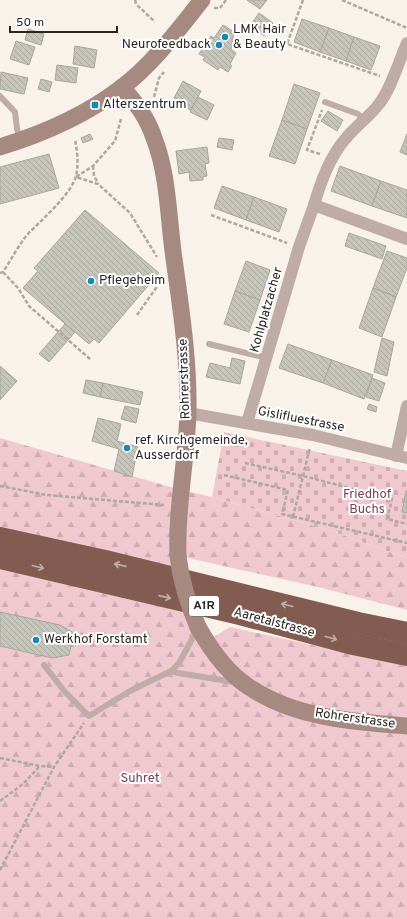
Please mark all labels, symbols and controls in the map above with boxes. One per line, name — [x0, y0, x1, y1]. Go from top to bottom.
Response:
scale bar — [10, 8, 117, 34]
text: 50 m — [16, 15, 44, 31]
place label: LMK Hair & Beauty — [233, 22, 286, 53]
marker: LMK Hair & Beauty — [220, 32, 230, 42]
place label: Neurofeedback — [122, 37, 211, 53]
marker: Neurofeedback — [214, 40, 224, 50]
place label: Alterszentrum — [103, 97, 186, 113]
marker: Alterszentrum — [90, 100, 100, 110]
street label: Kohlplatzacher — [247, 265, 287, 355]
place label: Pflegeheim — [99, 273, 165, 289]
marker: Pflegeheim — [86, 276, 96, 286]
street label: Rohrerstrasse — [176, 338, 194, 420]
street label: Gislifluestrasse — [256, 404, 346, 436]
place label: ref. Kirchgemeinde, Ausserdorf — [135, 433, 248, 464]
marker: ref. Kirchgemeinde, Ausserdorf — [122, 443, 132, 453]
park label: Friedhof Buchs — [343, 487, 392, 518]
one-way arrow — [114, 560, 127, 568]
one-way arrow — [31, 564, 44, 572]
one-way arrow — [158, 593, 171, 601]
road number: A1R — [189, 596, 219, 616]
one-way arrow — [281, 601, 294, 608]
street label: Aaretalstrasse — [232, 604, 316, 642]
place label: Werkhof Forstamt — [44, 632, 148, 648]
marker: Werkhof Forstamt — [31, 635, 41, 645]
one-way arrow — [325, 635, 338, 643]
street label: Rohrerstrasse — [314, 705, 396, 733]
park label: Suhret — [120, 771, 160, 787]

